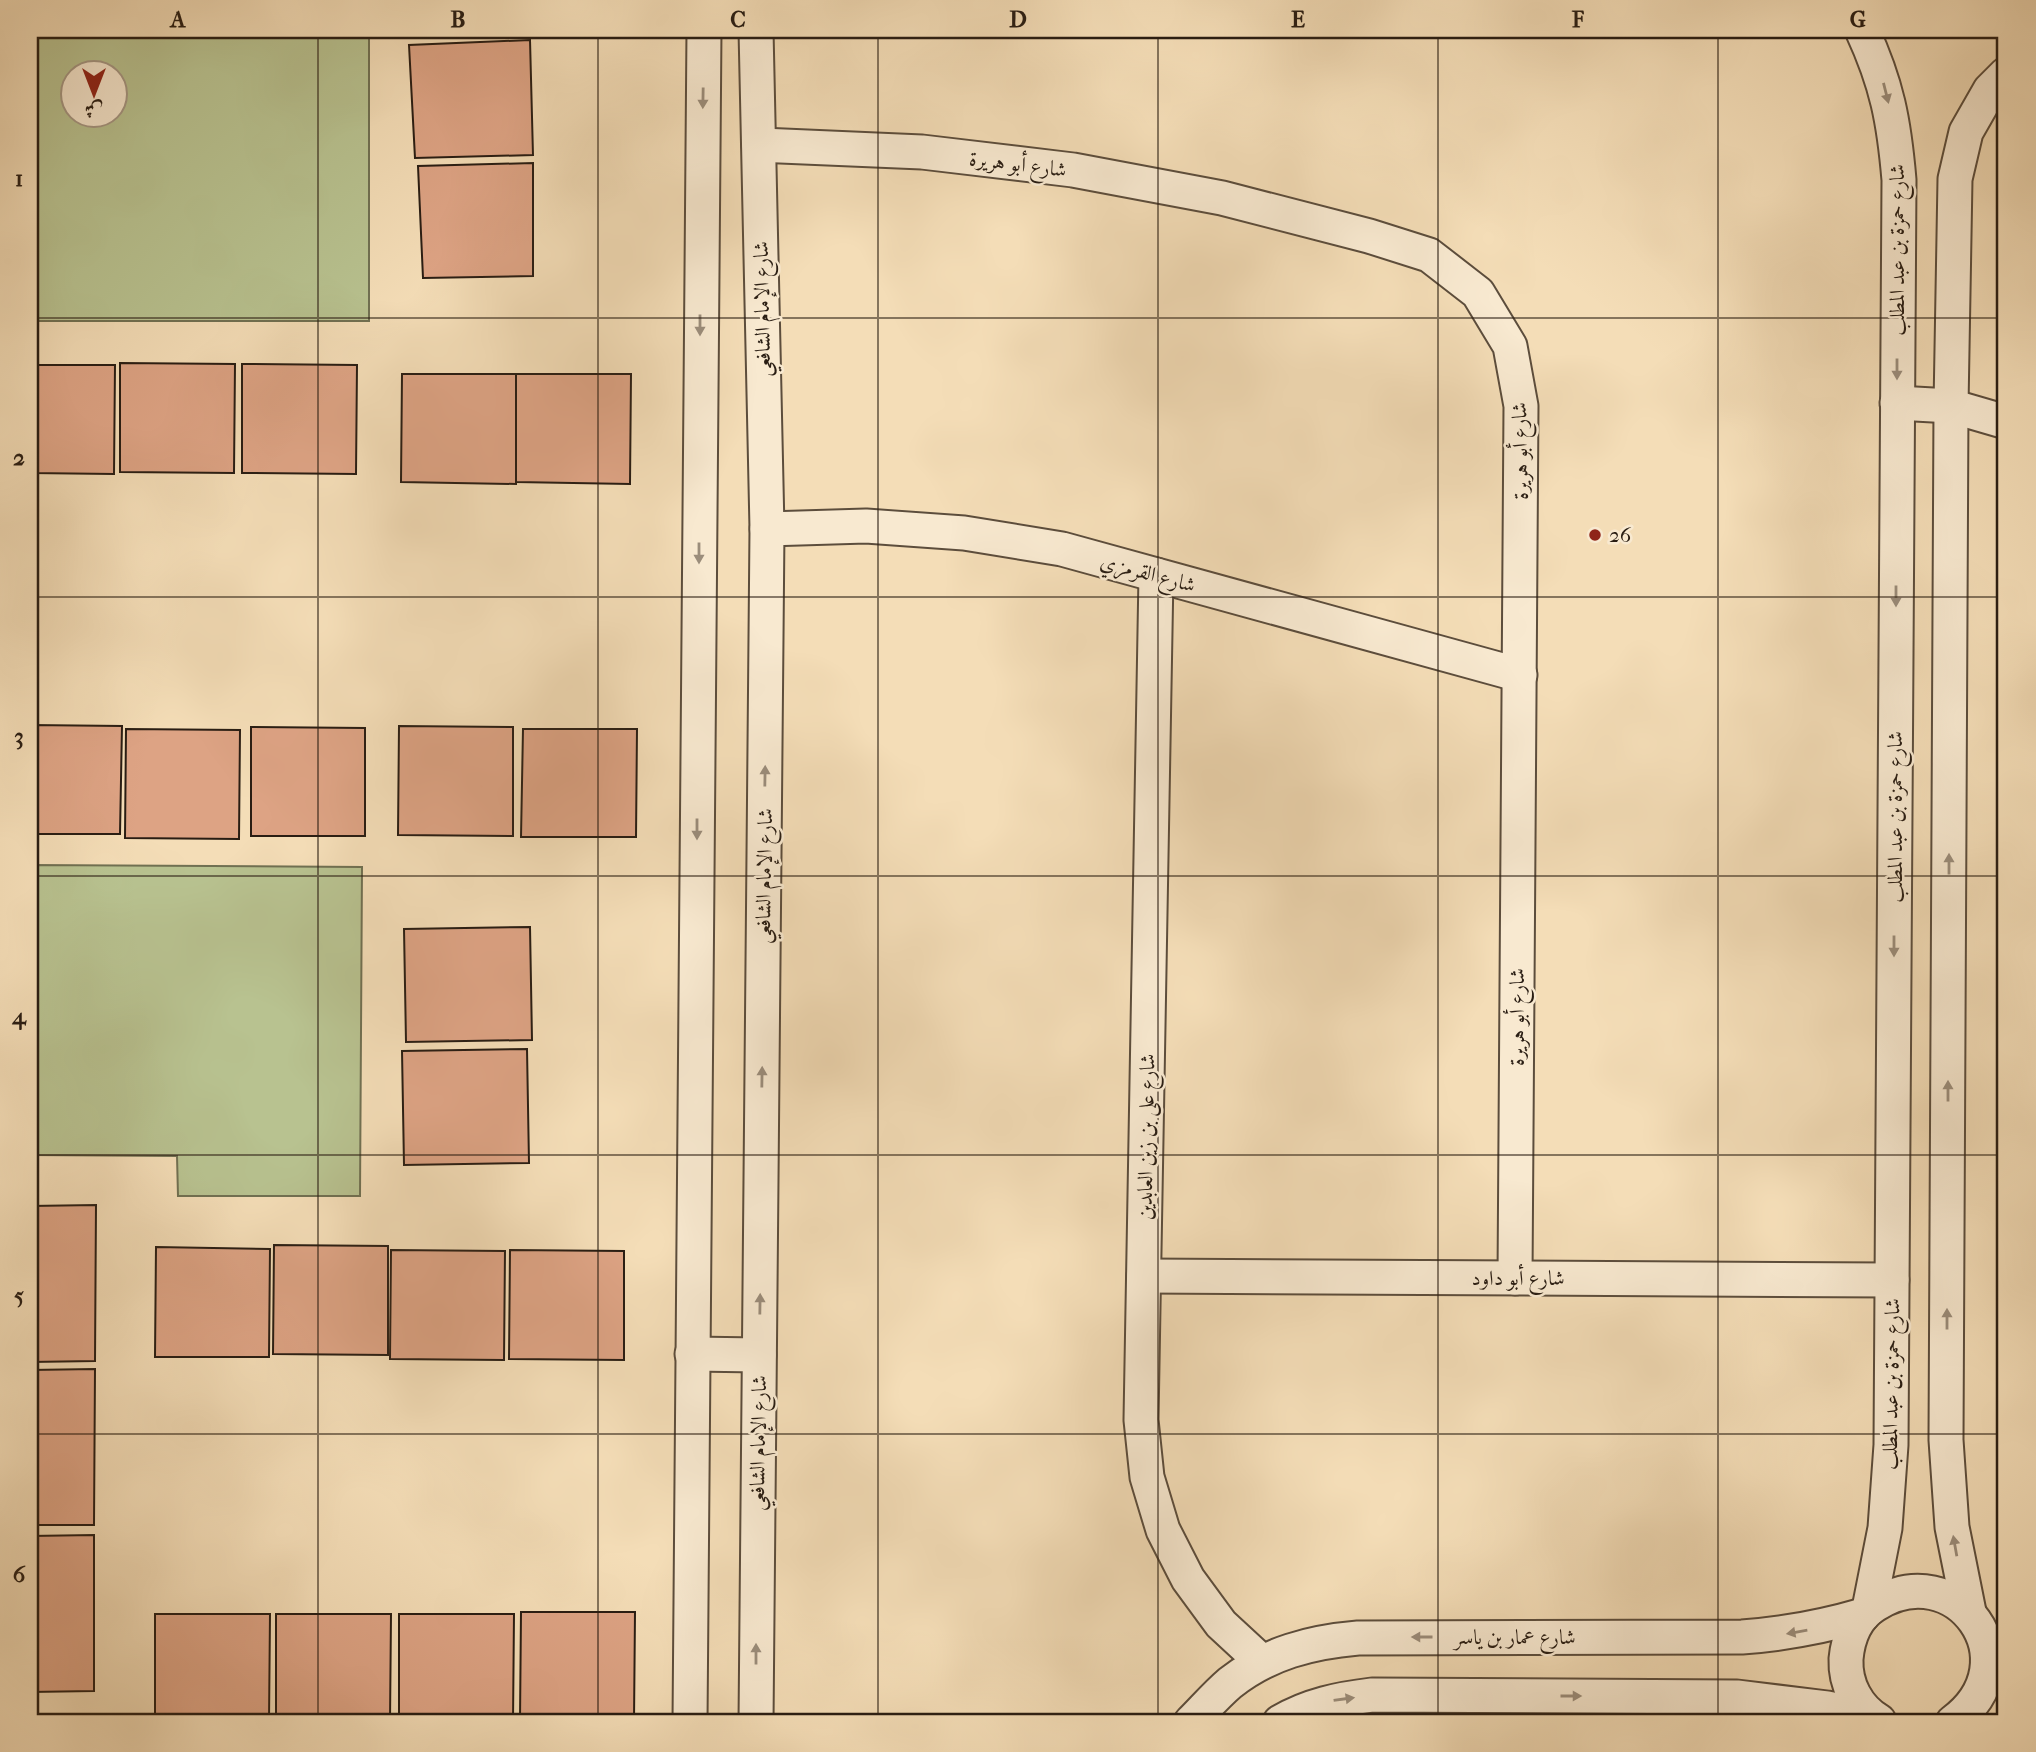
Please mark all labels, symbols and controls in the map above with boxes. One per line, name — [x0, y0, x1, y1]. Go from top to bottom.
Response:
text: A — [169, 6, 187, 33]
text: B — [451, 6, 466, 33]
text: C — [730, 6, 746, 33]
text: D — [1009, 6, 1027, 33]
text: E — [1291, 6, 1305, 33]
text: F — [1571, 6, 1585, 33]
text: G — [1850, 6, 1866, 33]
north arrow — [60, 60, 130, 130]
one-way arrow — [1881, 83, 1892, 105]
one-way arrow — [697, 87, 709, 109]
text: ش — [85, 99, 103, 121]
street label: شارع أبو هريرة — [967, 143, 1068, 188]
street label: شارع حمزة بن عبد المطلب — [1885, 164, 1915, 336]
text: 1 — [15, 165, 23, 192]
street label: شارع الإمام الشافعي — [749, 241, 782, 377]
one-way arrow — [694, 315, 706, 337]
one-way arrow — [1891, 358, 1903, 380]
street label: شارع أبو هريرة — [1504, 402, 1539, 500]
text: 2 — [13, 444, 25, 471]
place label: 26 — [1609, 523, 1632, 547]
marker: 26 — [1587, 527, 1603, 543]
one-way arrow — [693, 542, 704, 564]
street label: شارع القرمزي — [1096, 549, 1198, 603]
one-way arrow — [1890, 586, 1902, 608]
text: 3 — [14, 723, 24, 750]
street label: شارع حمزة بن عبد المطلب — [1883, 731, 1913, 903]
one-way arrow — [759, 764, 771, 786]
street label: شارع الإمام الشافعي — [751, 808, 784, 944]
one-way arrow — [691, 819, 703, 841]
one-way arrow — [1943, 852, 1955, 874]
one-way arrow — [1888, 935, 1900, 957]
street label: شارع أبو هريرة — [1502, 968, 1535, 1066]
text: 4 — [11, 1003, 27, 1030]
street label: شارع على بن زين العابدين — [1133, 1054, 1165, 1221]
one-way arrow — [756, 1065, 768, 1087]
one-way arrow — [1942, 1080, 1954, 1102]
street label: شارع أبو داود — [1471, 1263, 1565, 1296]
text: 5 — [14, 1282, 24, 1309]
one-way arrow — [754, 1293, 766, 1315]
street label: شارع حمزة بن عبد المطلب — [1878, 1298, 1910, 1470]
one-way arrow — [1941, 1307, 1953, 1329]
street label: شارع الإمام الشافعي — [745, 1375, 778, 1511]
one-way arrow — [1949, 1534, 1960, 1556]
text: 6 — [13, 1561, 26, 1588]
street label: شارع عمار بن ياسر — [1452, 1625, 1576, 1655]
one-way arrow — [1785, 1627, 1807, 1638]
one-way arrow — [1411, 1631, 1433, 1643]
one-way arrow — [751, 1643, 762, 1665]
one-way arrow — [1560, 1690, 1582, 1702]
one-way arrow — [1333, 1693, 1355, 1704]

